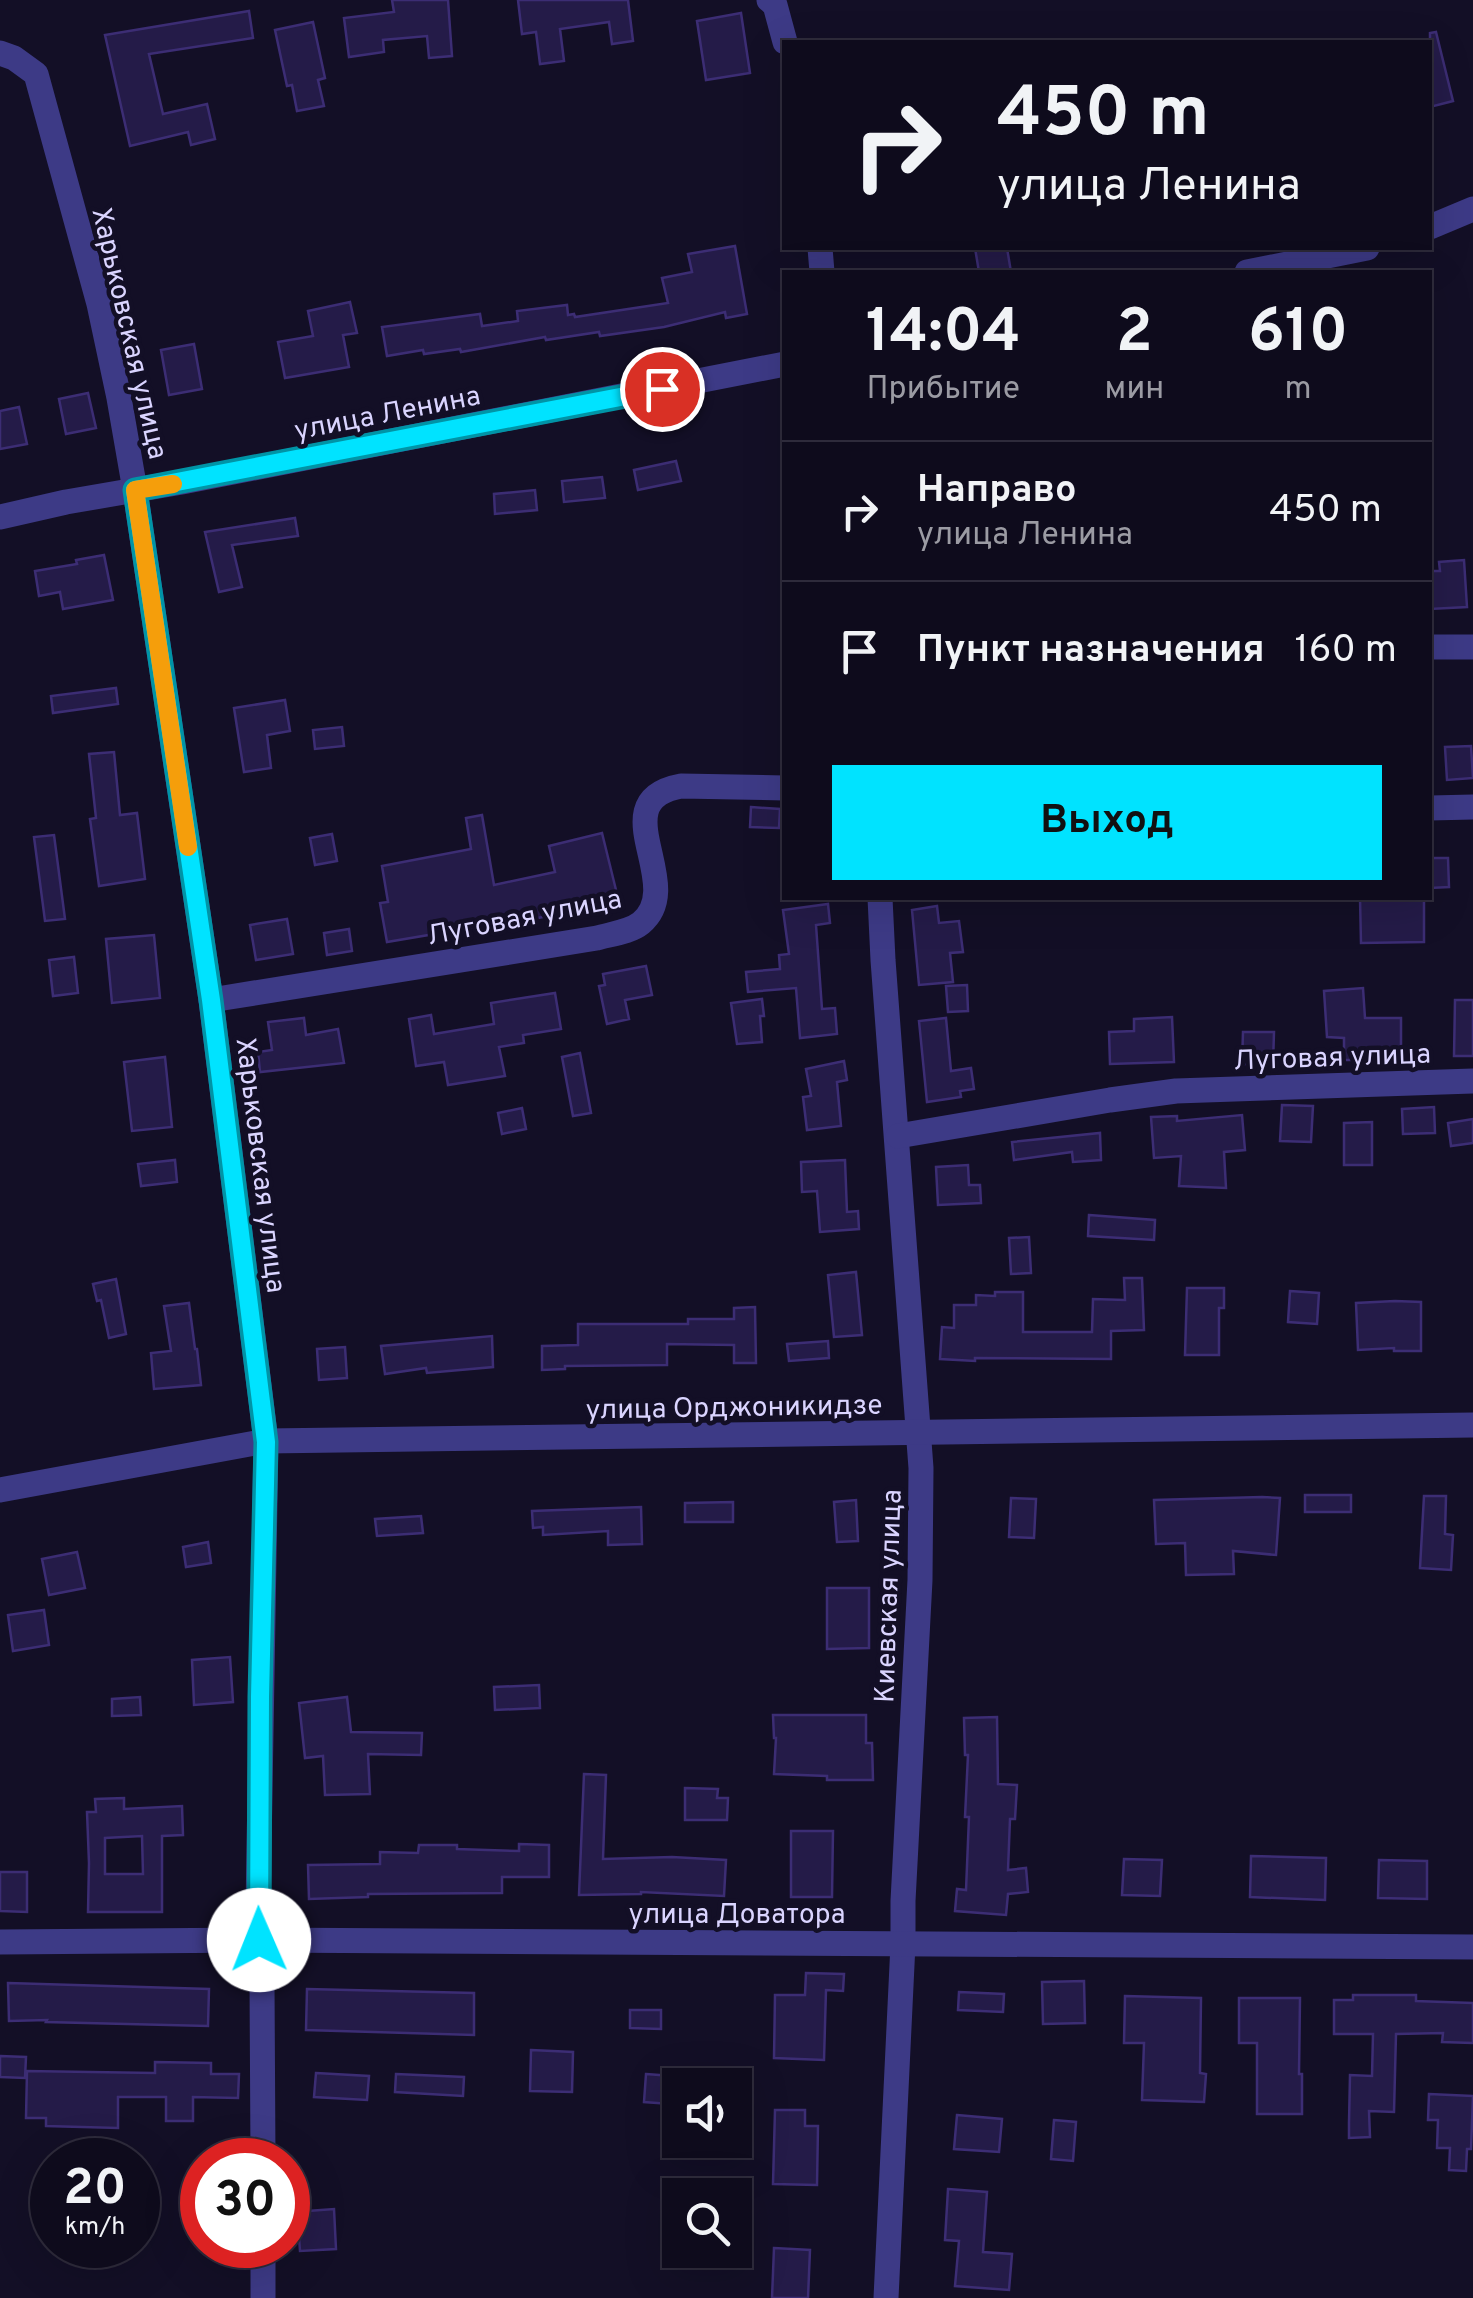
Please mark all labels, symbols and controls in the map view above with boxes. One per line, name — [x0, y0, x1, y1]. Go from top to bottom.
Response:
text: 450 m — [997, 72, 1209, 161]
icon: right — [832, 80, 962, 210]
text: улица Ленина — [997, 159, 1301, 216]
street label: Харьковская улица — [82, 204, 175, 463]
text: 14:04 — [866, 297, 1021, 373]
text: 2 — [1116, 297, 1153, 373]
text: 610 — [1248, 297, 1348, 373]
pin — [620, 347, 705, 432]
icon: arrive — [635, 362, 690, 417]
text: Прибытие — [867, 370, 1020, 410]
text: мин — [1105, 370, 1164, 410]
text: m — [1285, 370, 1312, 410]
street label: улица Ленина — [291, 379, 484, 451]
text: Направо — [917, 467, 1077, 516]
icon: right — [832, 484, 887, 539]
text: 450 m — [1269, 487, 1382, 536]
text: улица Ленина — [917, 516, 1133, 556]
icon: arrive — [832, 624, 887, 679]
text: Пункт назначения — [917, 627, 1265, 676]
text: 160 m — [1295, 627, 1397, 676]
button: Выход — [832, 765, 1382, 880]
street label: Луговая улица — [424, 882, 625, 955]
street label: Харьковская улица — [225, 1036, 293, 1295]
street label: Луговая улица — [1233, 1038, 1432, 1080]
street label: улица Орджоникидзе — [585, 1388, 883, 1430]
street label: Киевская улица — [868, 1489, 912, 1704]
position arrow — [207, 1888, 311, 1992]
street label: улица Доватора — [629, 1898, 846, 1934]
map controls — [662, 2068, 752, 2268]
button: sound — [662, 2068, 752, 2158]
speed limit sign: 30 — [180, 2138, 310, 2268]
text: 20 — [63, 2159, 127, 2222]
button: search — [662, 2178, 752, 2268]
text: km/h — [65, 2212, 125, 2244]

